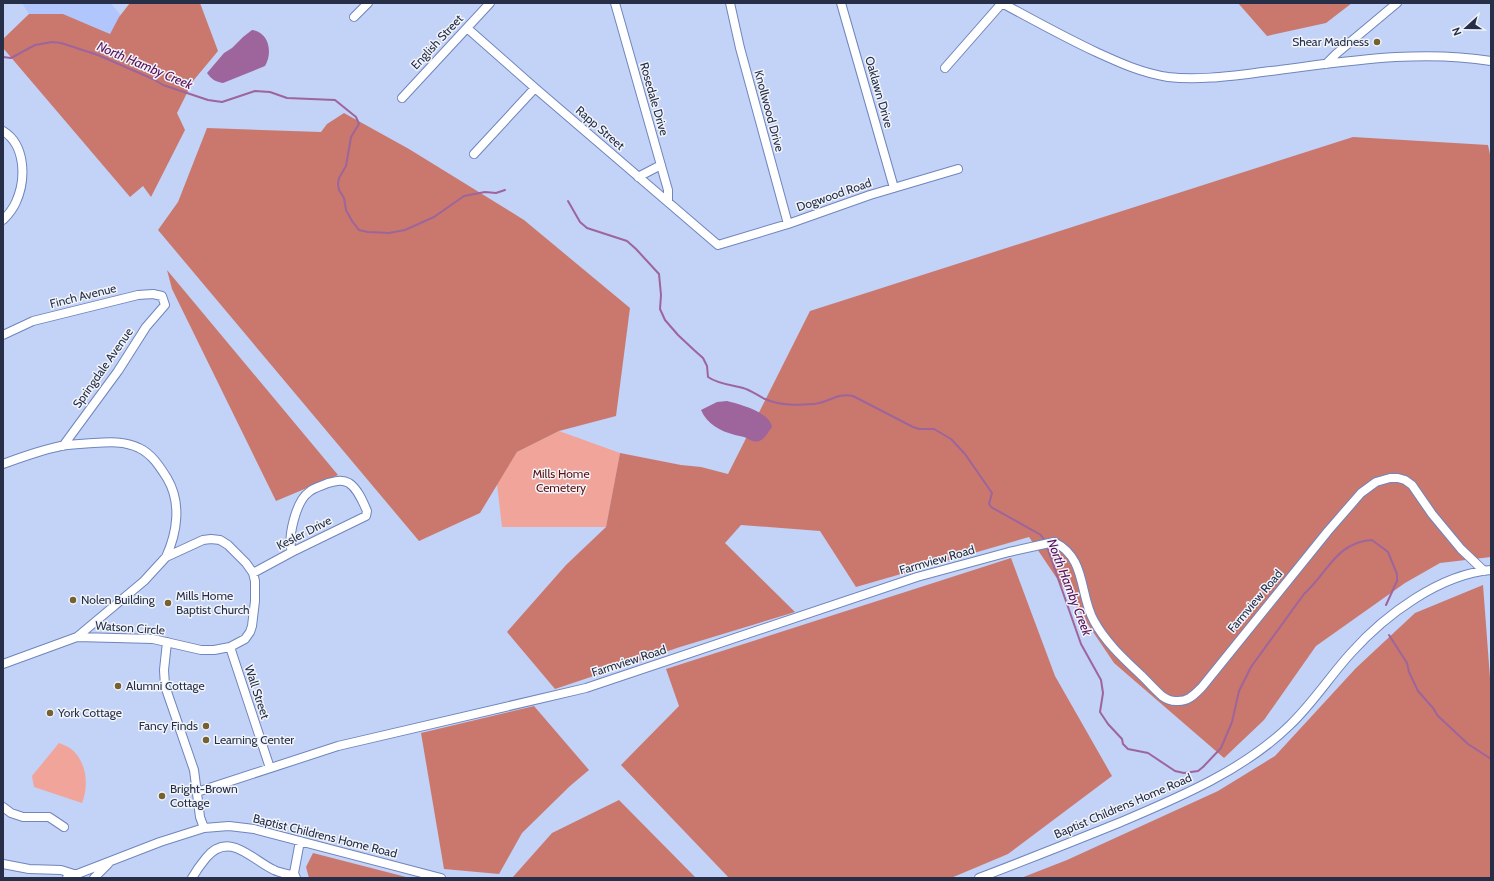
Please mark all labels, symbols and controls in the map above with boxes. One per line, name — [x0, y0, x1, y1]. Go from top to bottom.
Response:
north arrow — [1446, 8, 1486, 48]
street label: English Street — [407, 11, 466, 72]
text: N — [1449, 25, 1465, 38]
place label: Shear Madness — [1292, 34, 1369, 49]
marker: Shear Madness — [1372, 37, 1382, 47]
water label: North Hamby Creek — [95, 38, 196, 93]
street label: Oaklawn Drive — [862, 54, 897, 129]
street label: Rosedale Drive — [637, 60, 672, 137]
street label: Knollwood Drive — [751, 68, 788, 153]
street label: Rapp Street — [573, 102, 628, 153]
street label: Dogwood Road — [794, 175, 873, 214]
street label: Finch Avenue — [48, 280, 118, 311]
street label: Springdale Avenue — [69, 325, 136, 411]
park label: Mills Home Cemetery — [532, 466, 590, 495]
street label: Kesler Drive — [274, 512, 334, 553]
water label: North Hamby Creek — [1044, 536, 1096, 638]
street label: Farmview Road — [898, 542, 976, 577]
street label: Farmview Road — [1224, 566, 1285, 635]
place label: Mills Home Baptist Church — [176, 588, 250, 617]
place label: Nolen Building — [81, 592, 156, 607]
marker: Nolen Building — [68, 595, 78, 605]
marker: Mills Home Baptist Church — [163, 598, 173, 608]
street label: Watson Circle — [95, 618, 165, 637]
street label: Farmview Road — [590, 641, 668, 680]
street label: Wall Street — [242, 663, 273, 721]
place label: Alumni Cottage — [126, 678, 205, 693]
marker: Alumni Cottage — [113, 681, 123, 691]
place label: York Cottage — [57, 705, 122, 720]
marker: York Cottage — [45, 708, 55, 718]
place label: Fancy Finds — [139, 718, 198, 733]
marker: Fancy Finds — [201, 721, 211, 731]
place label: Learning Center — [214, 732, 294, 747]
marker: Learning Center — [201, 735, 211, 745]
street label: Baptist Childrens Home Road — [1052, 770, 1194, 841]
place label: Bright-Brown Cottage — [170, 781, 238, 810]
marker: Bright-Brown Cottage — [157, 791, 167, 801]
street label: Baptist Childrens Home Road — [251, 810, 399, 861]

